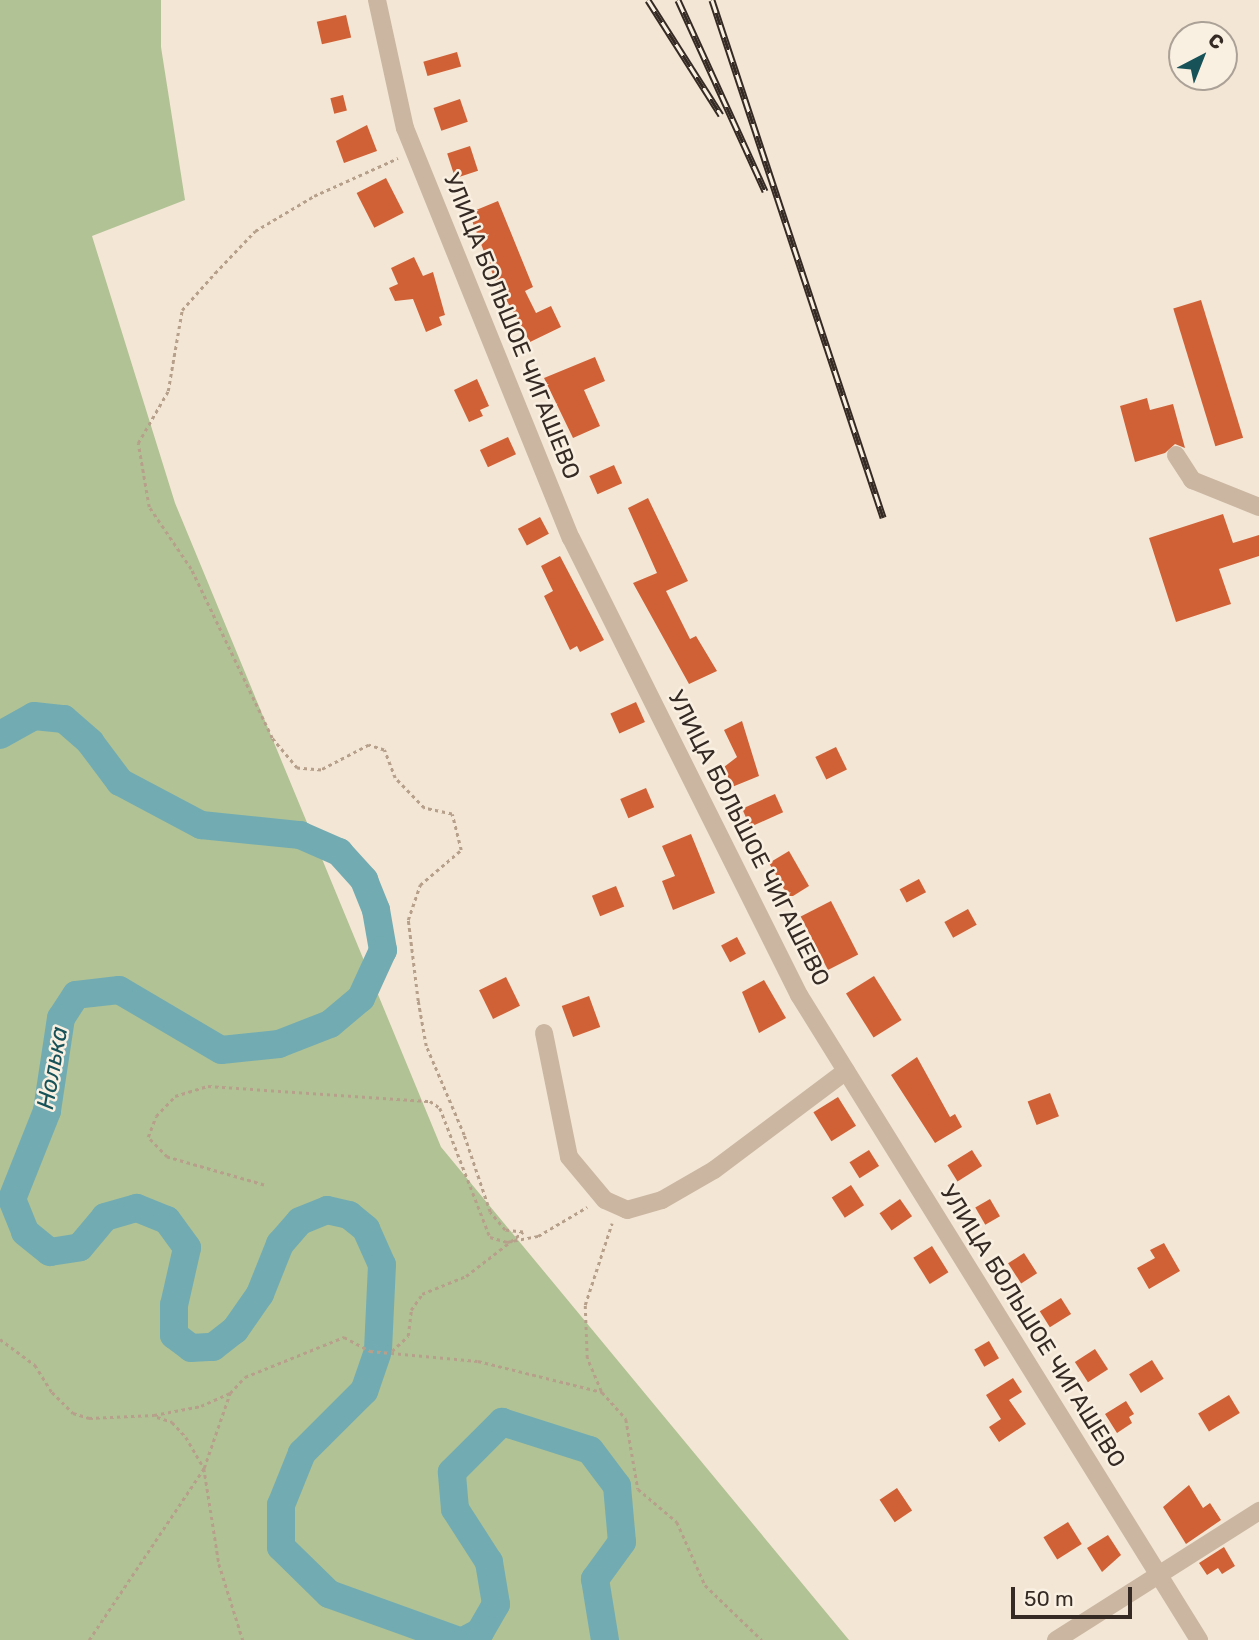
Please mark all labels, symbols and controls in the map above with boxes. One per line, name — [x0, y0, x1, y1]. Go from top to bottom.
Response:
north arrow — [1168, 21, 1238, 91]
text: С — [1203, 28, 1229, 55]
street label: УЛИЦА БОЛЬШОЕ ЧИГАШЕВО — [438, 169, 586, 483]
street label: УЛИЦА БОЛЬШОЕ ЧИГАШЕВО — [662, 686, 836, 990]
water label: Нолька — [32, 1024, 74, 1112]
street label: УЛИЦА БОЛЬШОЕ ЧИГАШЕВО — [934, 1180, 1132, 1472]
scale bar — [1014, 1574, 1135, 1618]
text: 50 m — [1024, 1586, 1074, 1611]

